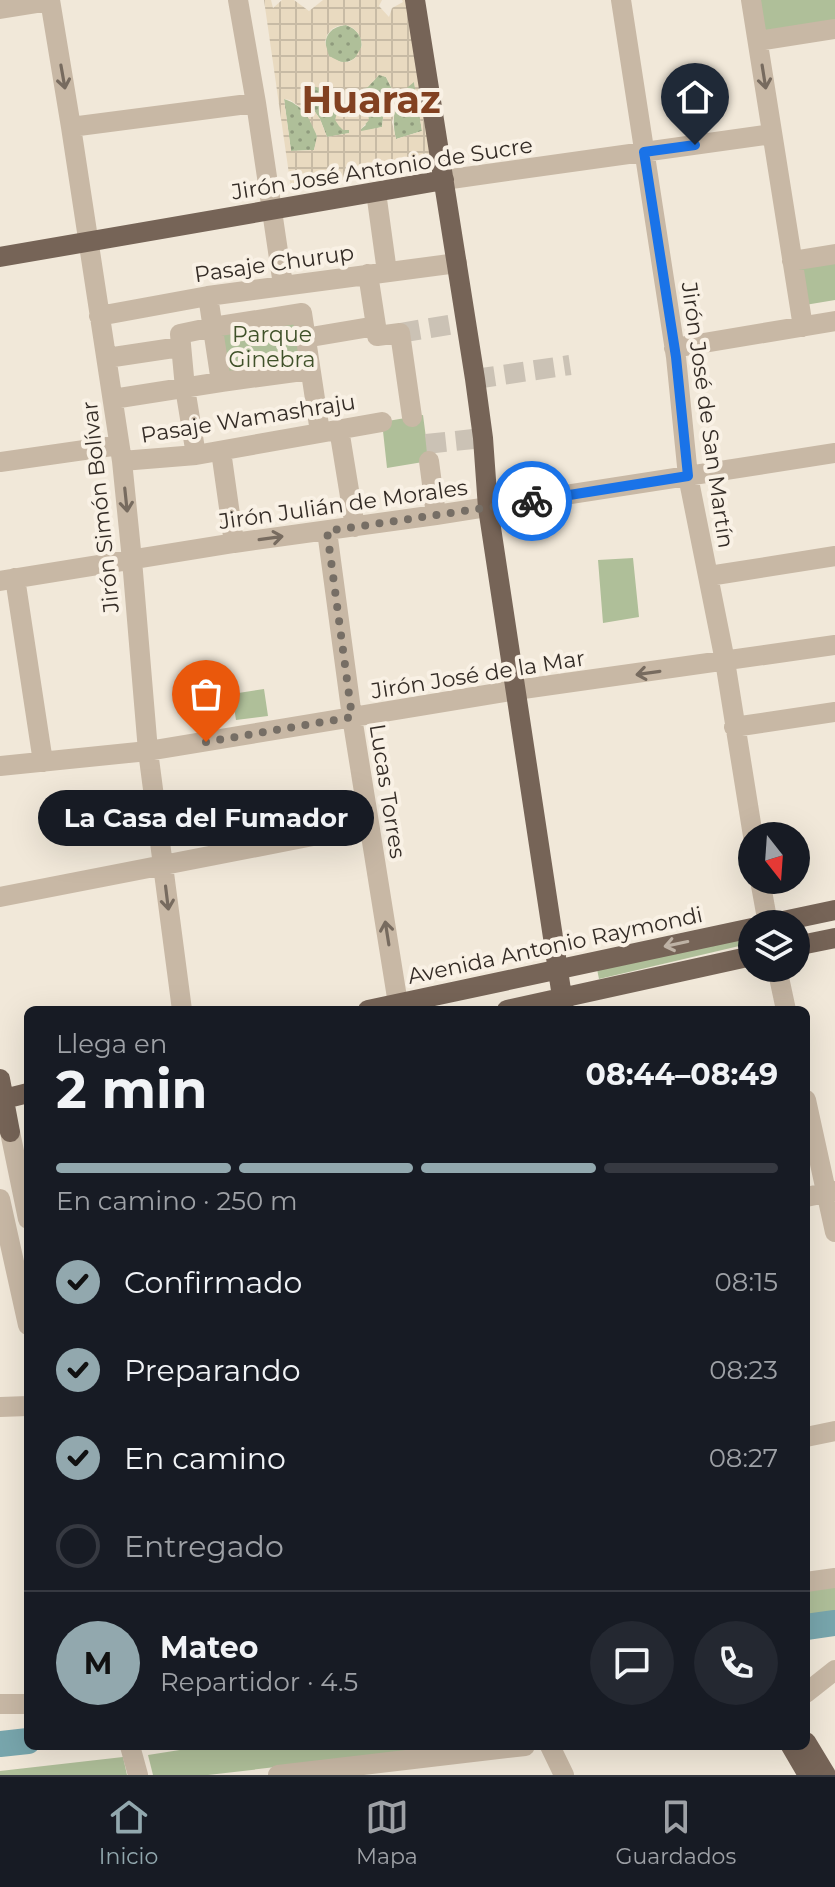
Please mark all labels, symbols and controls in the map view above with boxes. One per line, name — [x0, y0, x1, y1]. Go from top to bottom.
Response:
pin — [661, 63, 729, 145]
one-way arrow — [56, 64, 71, 89]
one-way arrow — [757, 64, 772, 89]
icon: home — [673, 75, 717, 119]
district label: Huaraz — [301, 76, 441, 123]
street label: Jirón José Antonio de Sucre — [229, 131, 534, 206]
street label: Pasaje Churup — [192, 239, 356, 288]
street label: Jirón José de San Martín — [675, 279, 740, 550]
park label: Parque Ginebra — [229, 321, 315, 373]
street label: Pasaje Wamashraju — [139, 388, 357, 449]
street label: Jirón Simón Bolívar — [76, 400, 125, 615]
courier — [492, 461, 572, 541]
street label: Jirón Julián de Morales — [216, 474, 469, 535]
icon: bike — [510, 479, 554, 523]
one-way arrow — [118, 486, 133, 513]
one-way arrow — [258, 530, 283, 545]
street label: Jirón José de la Mar — [368, 644, 587, 705]
pin — [172, 660, 240, 742]
one-way arrow — [636, 666, 661, 681]
icon: bag — [184, 672, 228, 716]
street label: Lucas Torres — [364, 722, 412, 861]
callout: La Casa del Fumador — [38, 790, 374, 846]
text: La Casa del Fumador — [64, 802, 348, 834]
north arrow — [738, 822, 810, 894]
map controls — [738, 822, 810, 982]
one-way arrow — [160, 884, 175, 911]
street label: Avenida Antonio Raymondi — [405, 901, 705, 990]
button: layers — [738, 910, 810, 982]
one-way arrow — [378, 921, 393, 946]
one-way arrow — [663, 937, 689, 952]
text: Llega en — [56, 1028, 167, 1060]
text: 08:44–08:49 — [586, 1056, 778, 1093]
text: 2 min — [56, 1058, 208, 1121]
text: En camino · 250 m — [56, 1185, 298, 1217]
icon: check — [56, 1260, 100, 1304]
text: Confirmado — [124, 1264, 302, 1301]
text: 08:15 — [715, 1266, 778, 1298]
icon: check — [56, 1348, 100, 1392]
text: Preparando — [124, 1352, 301, 1389]
text: 08:23 — [709, 1354, 778, 1386]
icon: check — [56, 1436, 100, 1480]
text: En camino — [124, 1440, 286, 1477]
text: 08:27 — [709, 1442, 778, 1474]
text: Entregado — [124, 1528, 284, 1565]
button: chat — [590, 1621, 674, 1705]
button: phone — [694, 1621, 778, 1705]
text: Mateo — [160, 1629, 258, 1666]
text: M — [84, 1645, 112, 1682]
text: Repartidor · 4.5 — [160, 1666, 358, 1698]
tab: Inicio — [99, 1795, 158, 1870]
tab: Mapa — [356, 1795, 418, 1870]
tab: Guardados — [615, 1795, 736, 1870]

